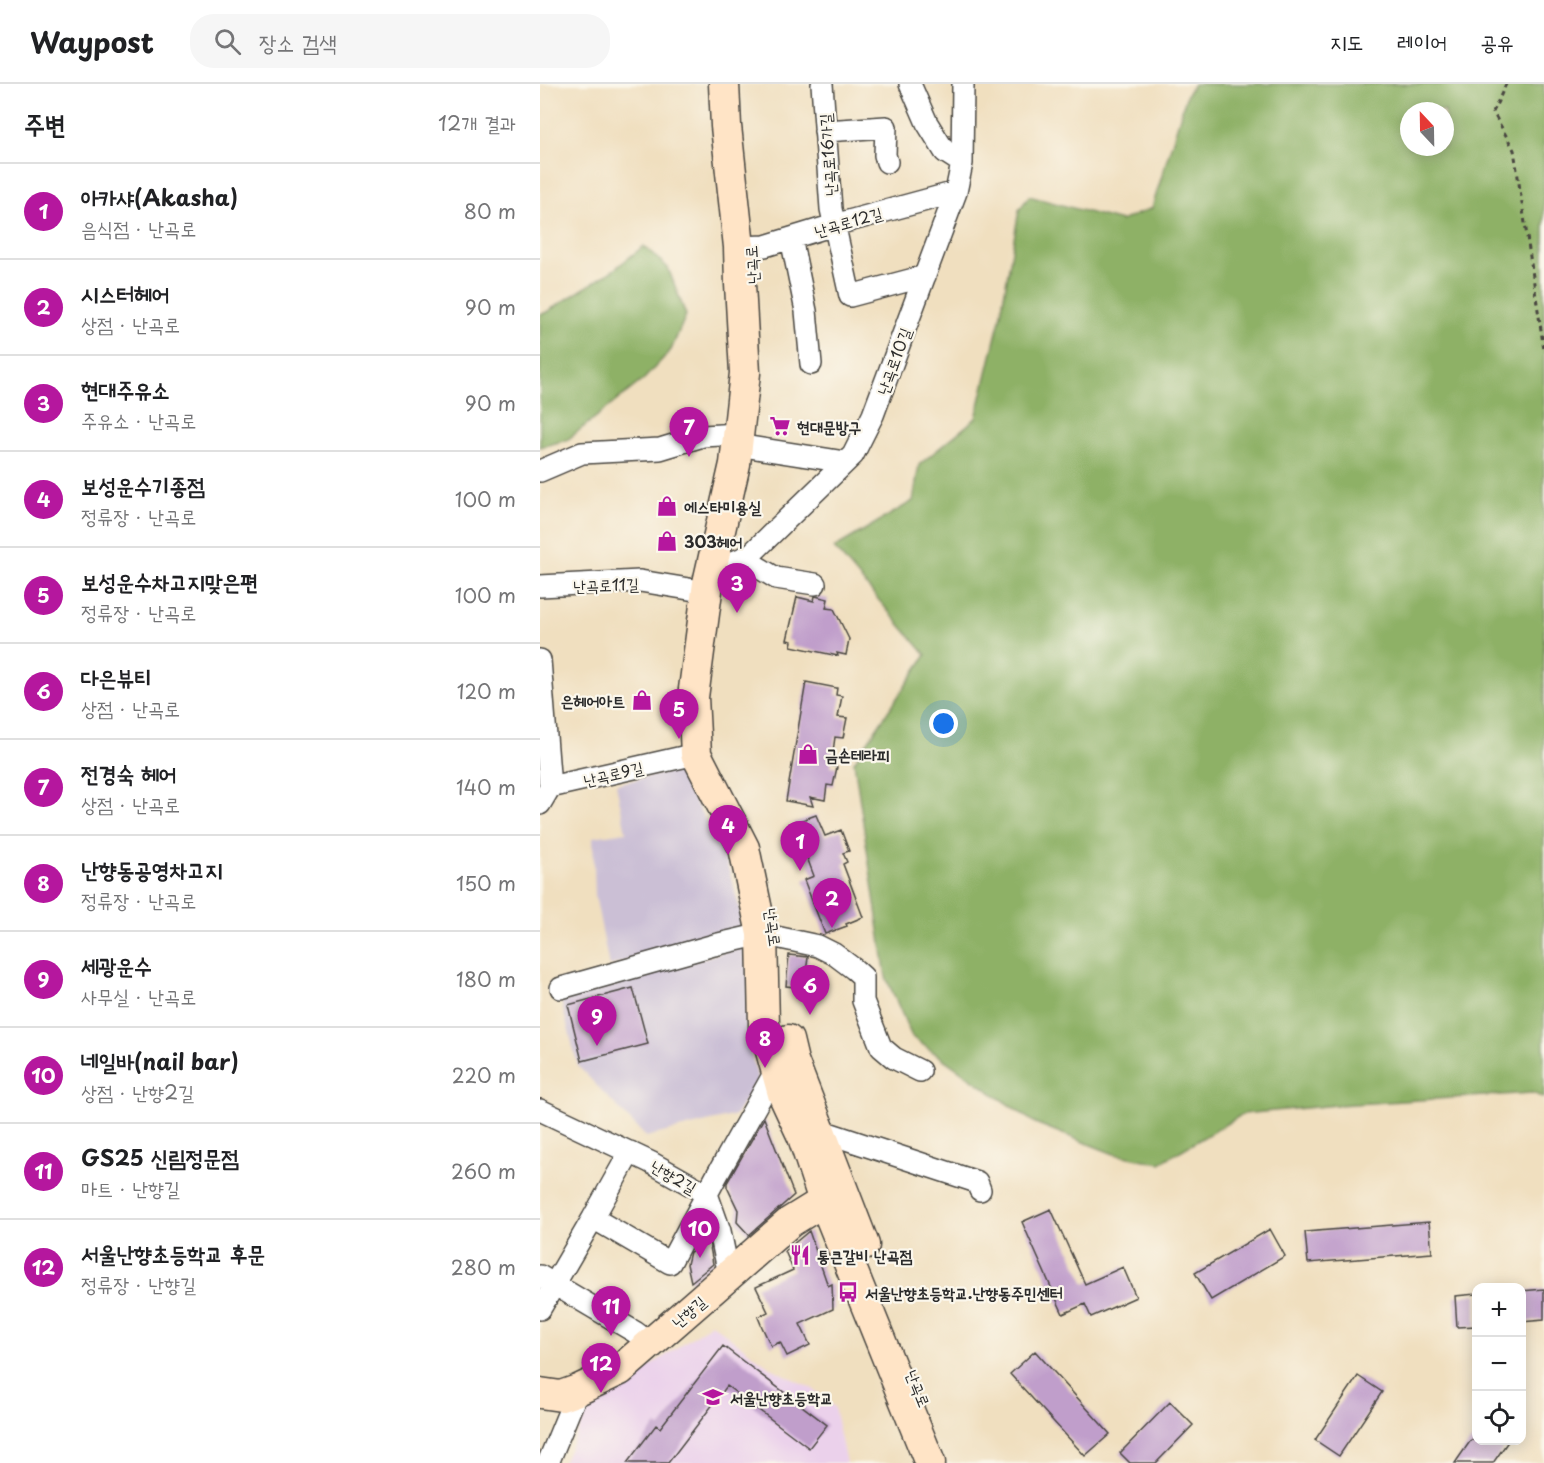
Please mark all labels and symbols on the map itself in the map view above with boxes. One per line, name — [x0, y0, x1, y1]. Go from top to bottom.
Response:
north arrow — [1400, 102, 1454, 156]
street label: 난곡로16가길 — [812, 113, 842, 197]
street label: 난곡로12길 — [811, 200, 885, 242]
street label: 난곡로 — [738, 245, 764, 285]
street label: 난곡로10길 — [870, 324, 916, 398]
pin: 7 — [670, 408, 708, 457]
supermarket icon: 현대문방구 — [768, 414, 792, 438]
place label: 현대문방구 — [797, 414, 862, 438]
shop icon: 에스타미용실 — [655, 494, 679, 518]
place label: 에스타미용실 — [684, 494, 761, 518]
shop icon: 303헤어 — [655, 529, 679, 553]
place label: 303헤어 — [684, 529, 742, 553]
pin: 3 — [718, 564, 756, 613]
street label: 난곡로11길 — [573, 571, 639, 597]
place label: 은헤어아트 — [561, 688, 625, 712]
shop icon: 은헤어아트 — [630, 688, 654, 712]
pin: 5 — [660, 690, 698, 739]
your location — [929, 709, 958, 738]
shop icon: 금손테라피 — [796, 742, 820, 766]
place label: 금손테라피 — [825, 742, 890, 766]
street label: 난곡로9길 — [581, 754, 645, 792]
pin: 4 — [708, 806, 747, 855]
pin: 1 — [780, 822, 820, 871]
pin: 2 — [812, 878, 852, 928]
street label: 난곡로 — [759, 906, 789, 948]
pin: 6 — [790, 966, 830, 1015]
pin: 9 — [578, 996, 616, 1046]
pin: 8 — [746, 1018, 784, 1068]
street label: 난향2길 — [646, 1153, 702, 1199]
pin: 10 — [680, 1208, 720, 1258]
restaurant icon: 통큰갈비 난곡점 — [788, 1243, 812, 1267]
place label: 통큰갈비 난곡점 — [817, 1243, 912, 1267]
bus stop icon: 서울난향초등학교.난향동주민센터 — [836, 1280, 860, 1304]
place label: 서울난향초등학교.난향동주민센터 — [865, 1280, 1063, 1304]
pin: 11 — [592, 1286, 630, 1336]
street label: 난향길 — [666, 1289, 711, 1333]
pin: 12 — [582, 1344, 620, 1393]
street label: 난곡로 — [901, 1366, 937, 1410]
school or university icon: 서울난향초등학교 — [701, 1385, 725, 1409]
place label: 서울난향초등학교 — [730, 1385, 833, 1409]

